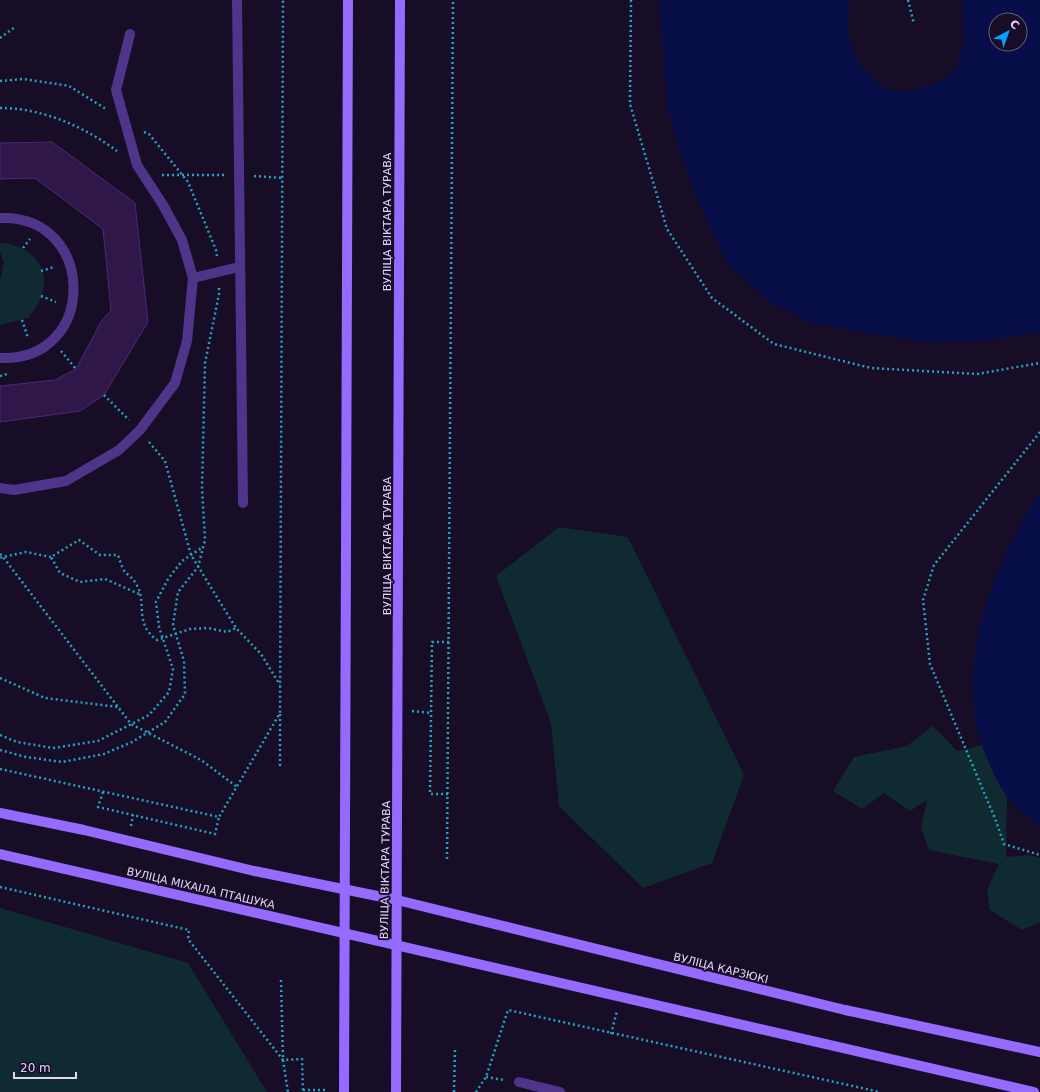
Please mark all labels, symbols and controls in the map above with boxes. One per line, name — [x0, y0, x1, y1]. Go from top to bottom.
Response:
north arrow — [988, 12, 1028, 52]
text: С — [1007, 17, 1022, 32]
street label: ВУЛІЦА ВІКТАРА ТУРАВА — [381, 152, 394, 291]
street label: ВУЛІЦА ВІКТАРА ТУРАВА — [381, 476, 394, 615]
street label: ВУЛІЦА ВІКТАРА ТУРАВА — [378, 800, 393, 939]
street label: ВУЛІЦА МІХАІЛА ПТАШУКА — [125, 865, 277, 912]
street label: ВУЛІЦА КАРЗЮКІ — [672, 950, 770, 987]
scale bar — [14, 1054, 76, 1080]
text: 20 m — [20, 1061, 51, 1075]

